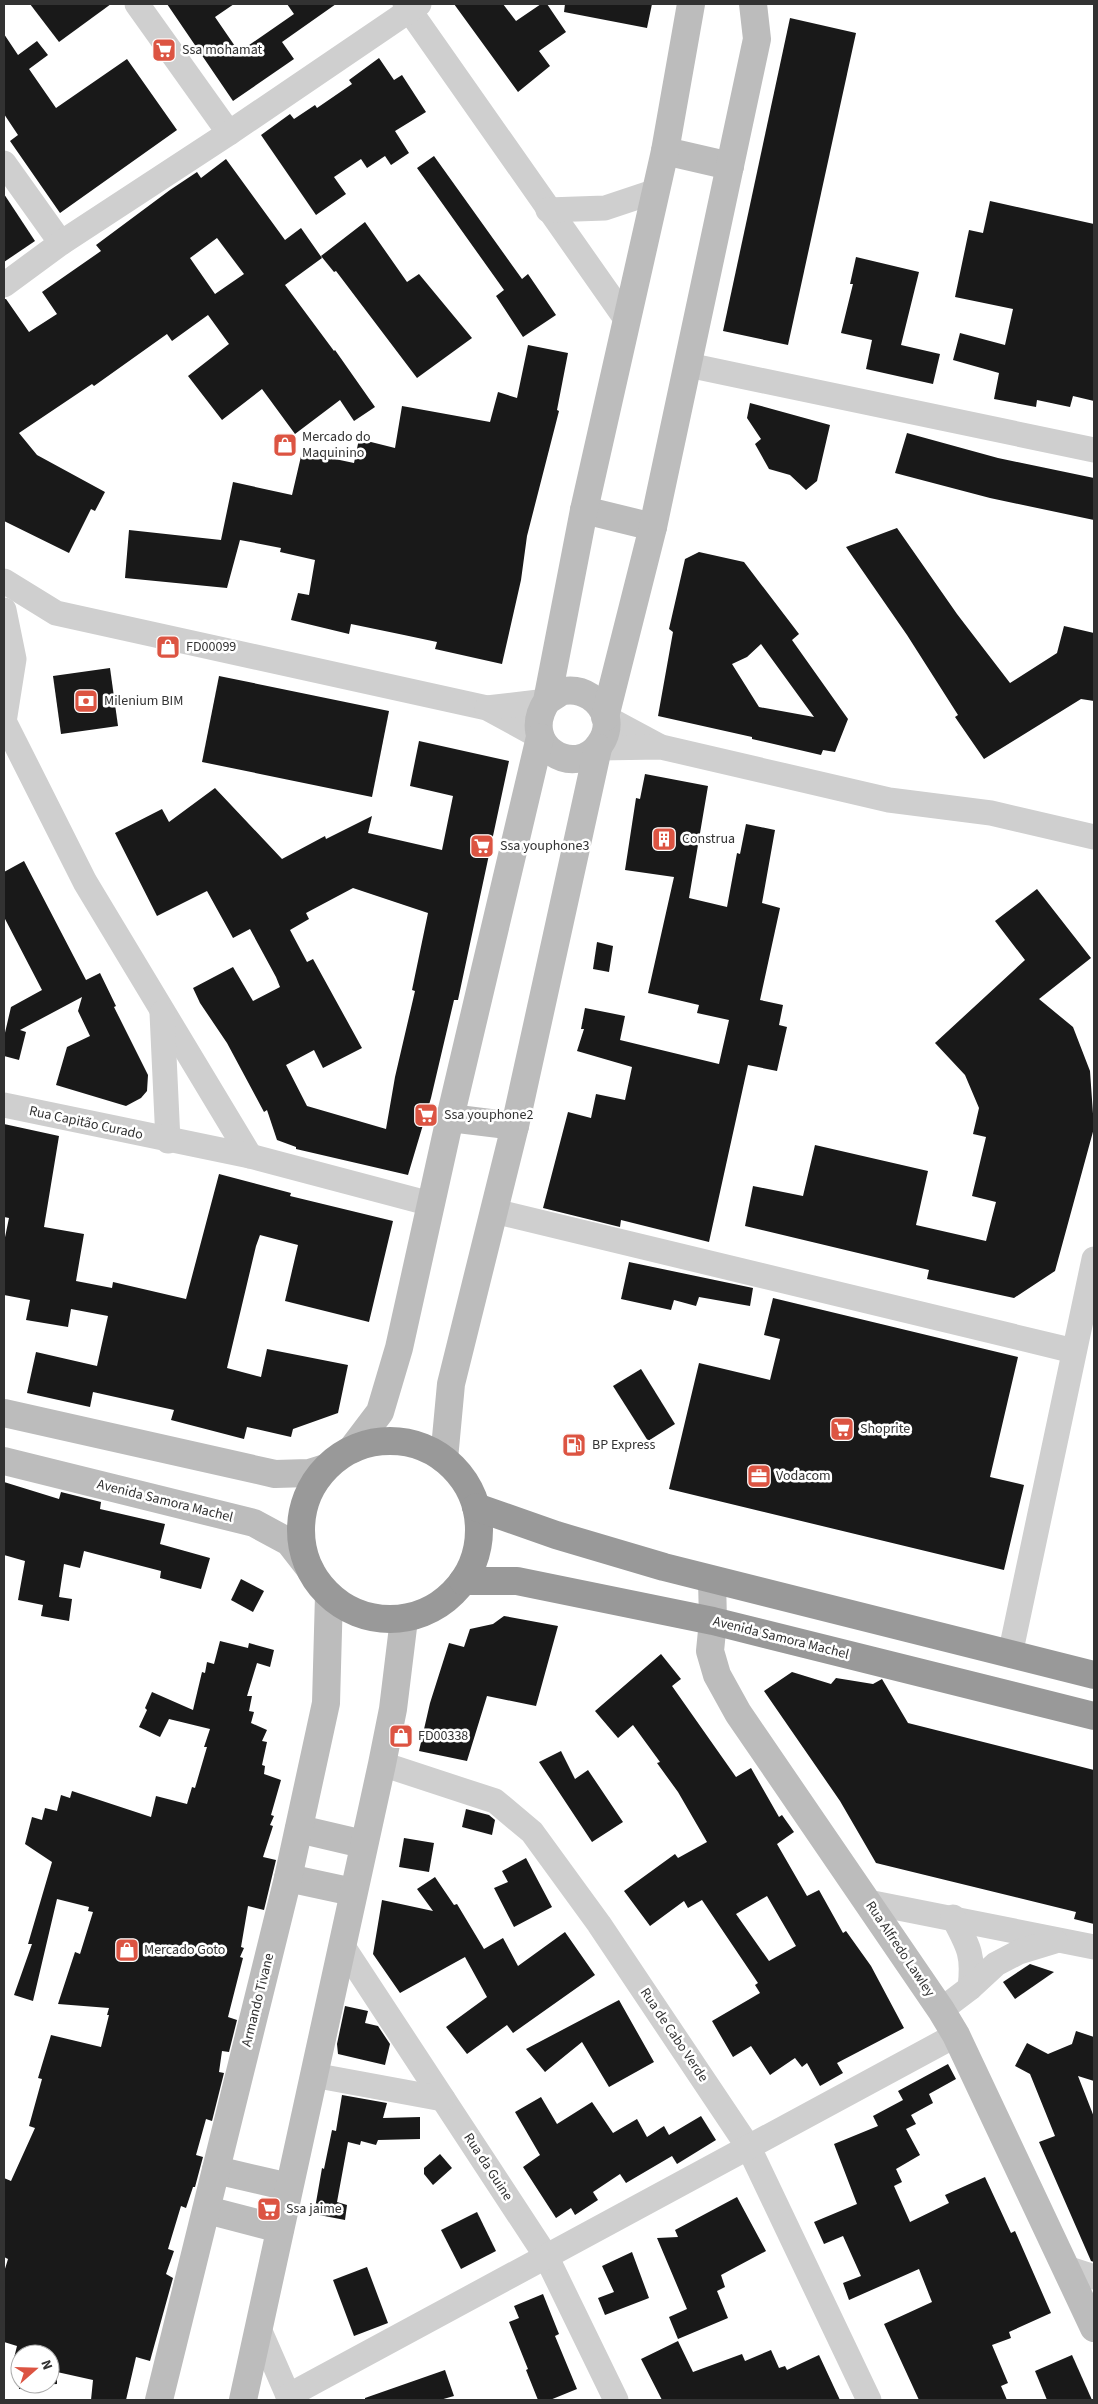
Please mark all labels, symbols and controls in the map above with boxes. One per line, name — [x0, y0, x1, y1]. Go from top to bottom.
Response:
supermarket icon: Ssa mohamat — [151, 37, 177, 63]
place label: Ssa mohamat — [182, 40, 263, 60]
place label: Mercado do Maquinino — [302, 427, 371, 463]
shop icon: Mercado do Maquinino — [272, 432, 298, 458]
shop icon: FD00099 — [155, 634, 181, 660]
place label: FD00099 — [186, 637, 236, 657]
bank icon: Milenium BIM — [73, 688, 99, 714]
place label: Milenium BIM — [104, 691, 183, 711]
building icon: Construa — [651, 826, 677, 852]
place label: Construa — [682, 829, 735, 849]
supermarket icon: Ssa youphone3 — [469, 833, 495, 859]
place label: Ssa youphone3 — [500, 836, 589, 856]
street label: Rua Capitão Curado — [27, 1101, 145, 1145]
supermarket icon: Ssa youphone2 — [413, 1102, 439, 1128]
place label: Ssa youphone2 — [444, 1105, 533, 1125]
supermarket icon: Shoprite — [829, 1416, 855, 1442]
place label: Shoprite — [860, 1419, 910, 1439]
fuel station icon: BP Express — [561, 1432, 587, 1458]
place label: BP Express — [592, 1435, 655, 1455]
office icon: Vodacom — [746, 1463, 772, 1489]
place label: Vodacom — [776, 1466, 831, 1486]
street label: Avenida Samora Machel — [95, 1474, 236, 1528]
street label: Avenida Samora Machel — [711, 1611, 852, 1665]
shop icon: FD00338 — [388, 1723, 414, 1749]
place label: FD00338 — [418, 1726, 468, 1746]
street label: Rua Alfredo Lawley — [861, 1897, 940, 2001]
shop icon: Mercado Goto — [114, 1937, 140, 1963]
place label: Mercado Goto — [144, 1940, 225, 1960]
street label: Armando Tivane — [237, 1951, 279, 2049]
street label: Rua de Cabo Verde — [635, 1984, 713, 2086]
street label: Rua da Guine — [459, 2129, 517, 2205]
supermarket icon: Ssa jaime — [256, 2196, 282, 2222]
place label: Ssa jaime — [286, 2199, 342, 2219]
north arrow — [10, 2344, 60, 2394]
text: N — [35, 2357, 57, 2373]

